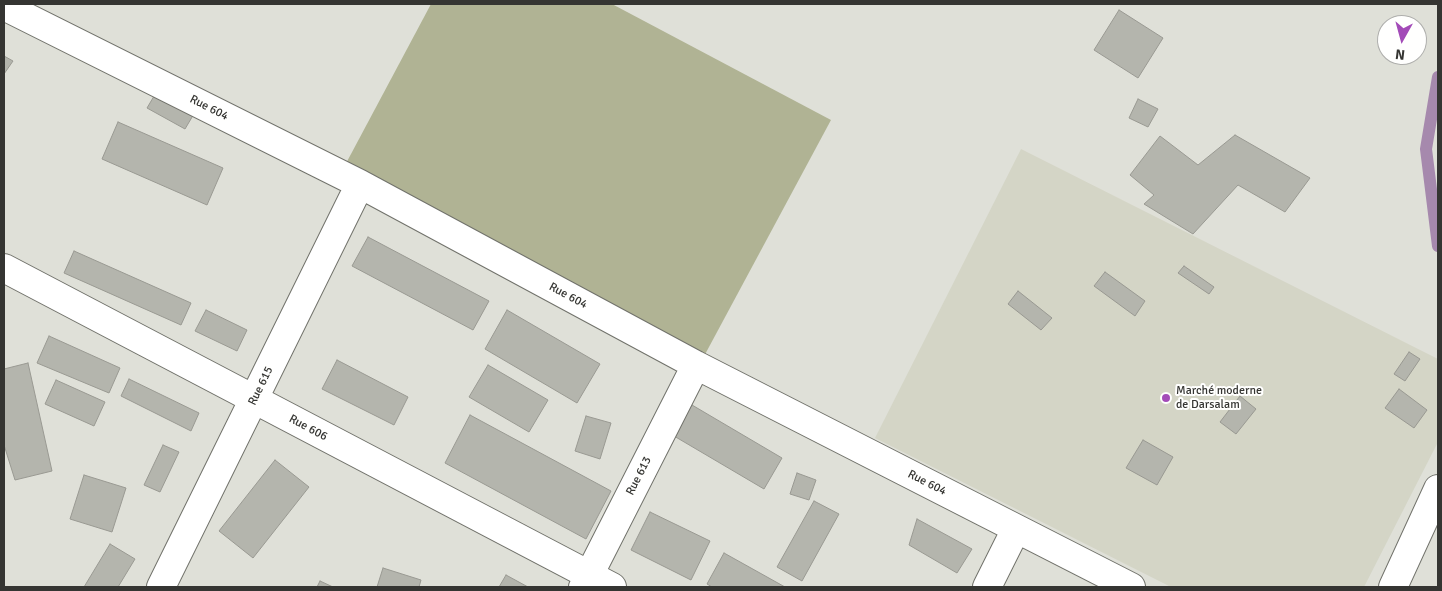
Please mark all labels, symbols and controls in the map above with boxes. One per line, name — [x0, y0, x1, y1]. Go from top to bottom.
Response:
north arrow — [1377, 15, 1427, 65]
text: N — [1394, 45, 1406, 63]
street label: Rue 604 — [187, 92, 231, 124]
street label: Rue 604 — [546, 280, 590, 312]
street label: Rue 615 — [245, 364, 277, 408]
place label: Marché moderne de Darsalam — [1176, 384, 1262, 412]
marker: Marché moderne de Darsalam — [1160, 392, 1172, 404]
street label: Rue 606 — [286, 412, 330, 444]
street label: Rue 613 — [623, 454, 655, 498]
street label: Rue 604 — [905, 467, 949, 499]

